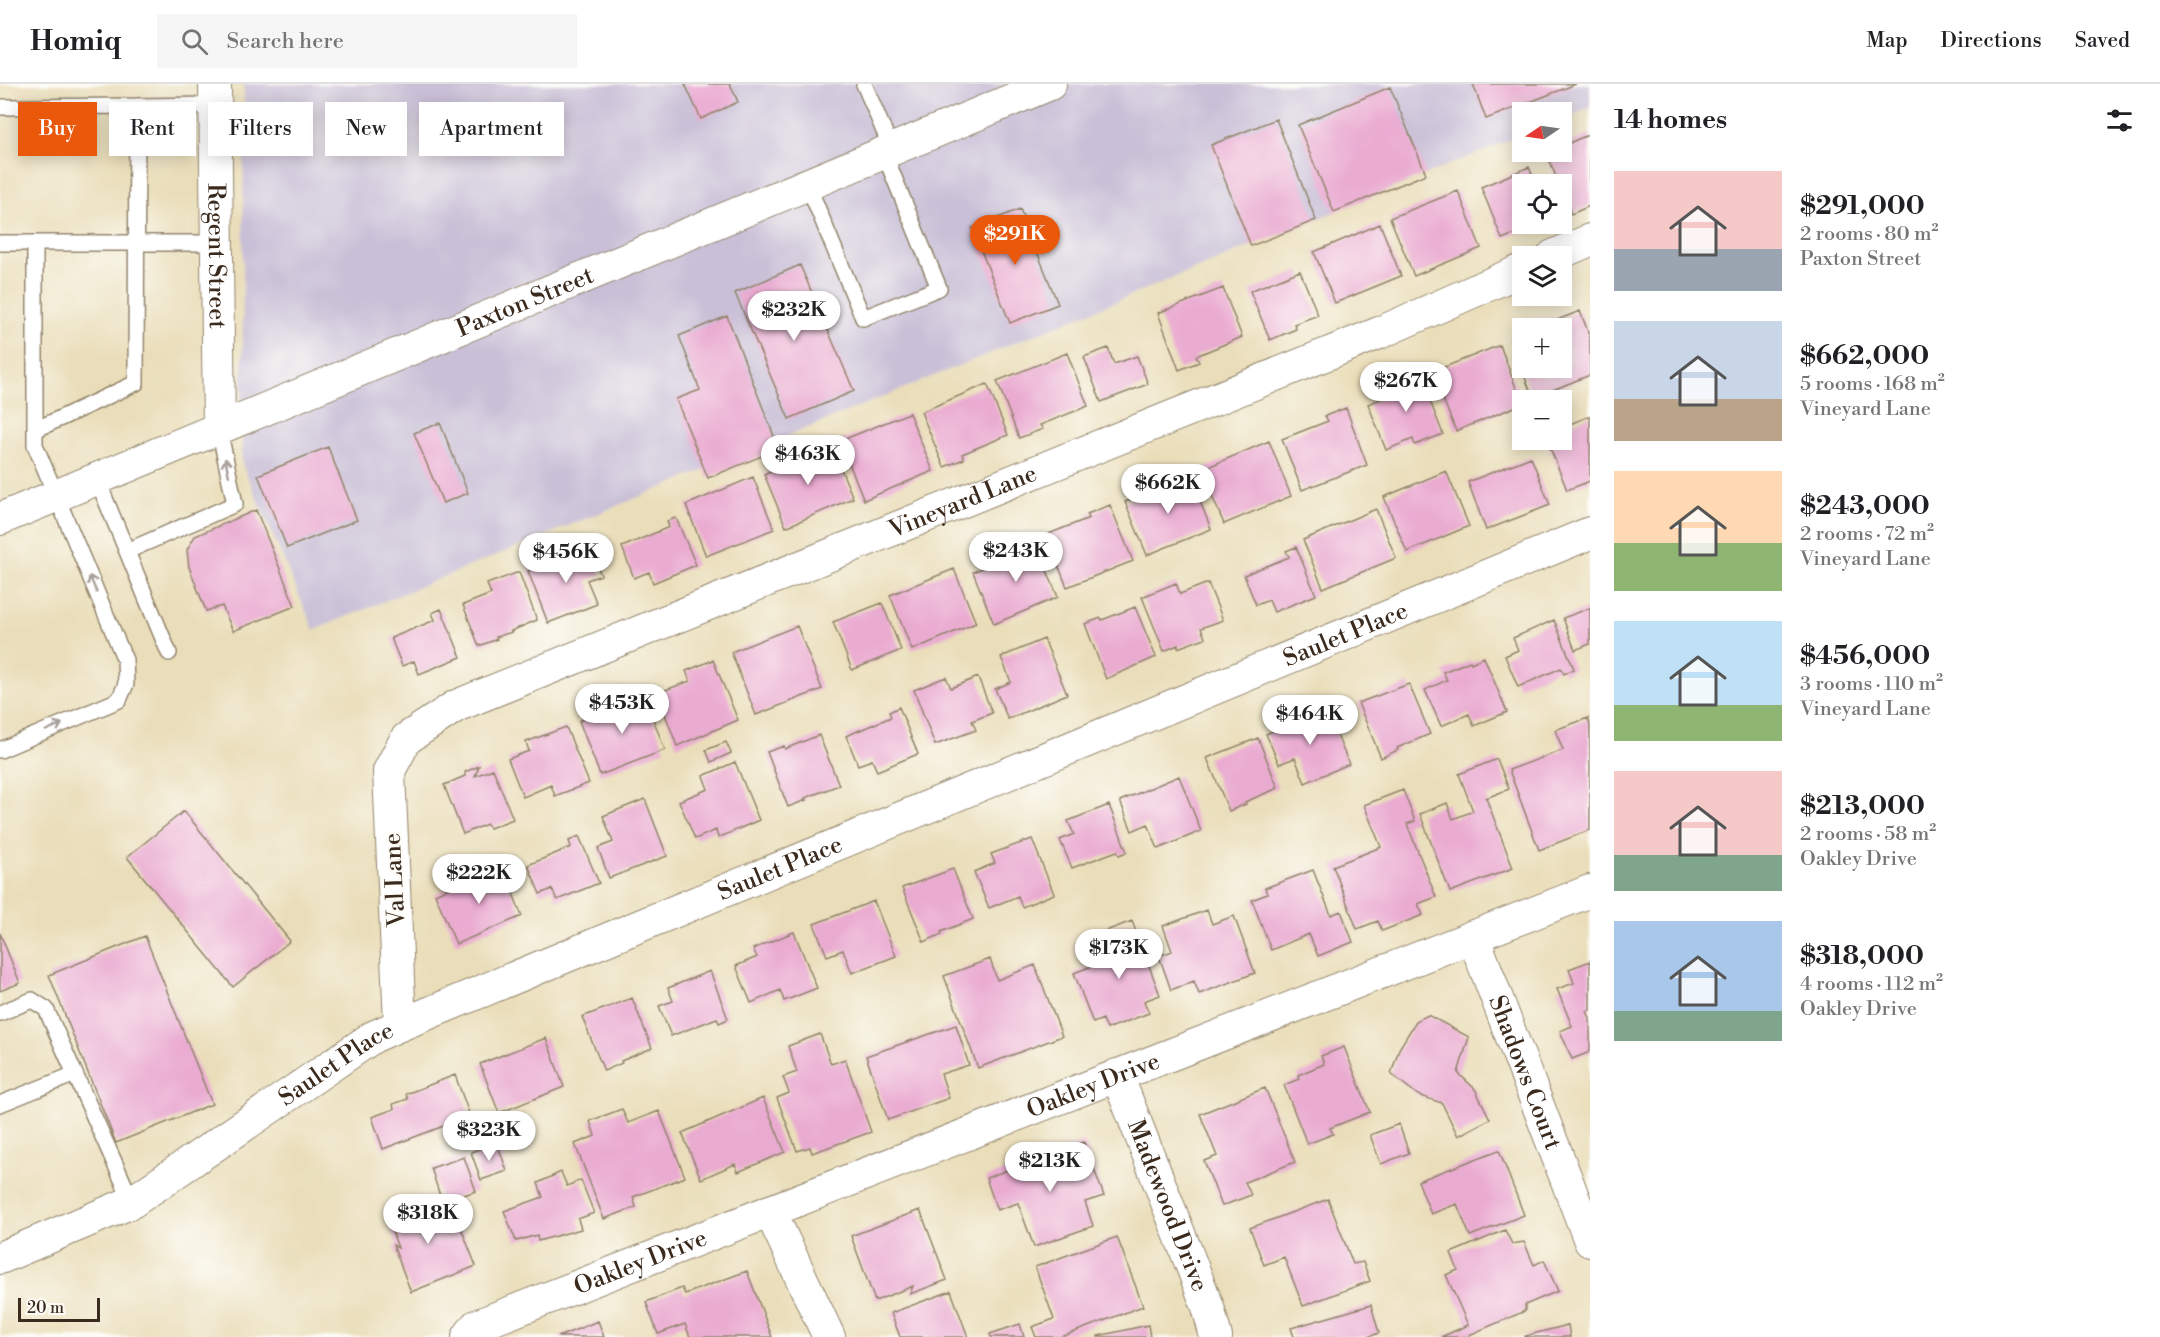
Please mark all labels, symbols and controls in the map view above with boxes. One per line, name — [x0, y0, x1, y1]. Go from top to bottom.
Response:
search box — [157, 14, 577, 68]
text: Homiq — [30, 24, 121, 59]
icon: search — [178, 25, 211, 58]
text: Search here — [226, 28, 344, 55]
text: Map — [1866, 28, 1908, 54]
text: Directions — [1941, 28, 2042, 54]
text: Saved — [2075, 28, 2130, 54]
chip: Buy — [18, 102, 97, 156]
chip: Rent — [109, 102, 196, 156]
chip: Filters — [208, 102, 313, 156]
chip: New — [325, 102, 407, 156]
chip: Apartment — [419, 102, 564, 156]
north arrow — [1512, 102, 1572, 162]
map controls — [1512, 102, 1572, 450]
text: 14 homes — [1614, 104, 1727, 136]
icon: filters — [2103, 104, 2136, 137]
button: locate — [1512, 174, 1572, 234]
street label: Regent Street — [200, 183, 232, 330]
text: $291,000 — [1800, 190, 1925, 222]
icon: home — [1662, 195, 1734, 267]
pin: $291K — [973, 215, 1057, 266]
text: $291K — [984, 222, 1046, 247]
text: 2 rooms · 80 m² — [1800, 222, 1938, 247]
button: layers — [1512, 246, 1572, 306]
text: Paxton Street — [1800, 247, 1921, 272]
street label: Paxton Street — [452, 261, 599, 344]
pin: $232K — [752, 291, 836, 342]
text: $232K — [761, 298, 827, 323]
button: + — [1512, 318, 1572, 378]
text: $662,000 — [1800, 340, 1929, 372]
icon: home — [1662, 345, 1734, 417]
pin: $267K — [1364, 362, 1448, 413]
text: $267K — [1374, 369, 1438, 394]
text: 5 rooms · 168 m² — [1800, 372, 1945, 397]
button: − — [1512, 390, 1572, 450]
text: Vineyard Lane — [1800, 397, 1931, 422]
pin: $463K — [766, 435, 850, 486]
text: $463K — [775, 442, 841, 467]
one-way arrow — [221, 458, 232, 477]
street label: Vineyard Lane — [884, 459, 1042, 546]
pin: $662K — [1126, 464, 1210, 515]
text: $662K — [1135, 471, 1201, 496]
text: $243,000 — [1800, 490, 1930, 522]
icon: home — [1662, 495, 1734, 567]
text: 2 rooms · 72 m² — [1800, 522, 1934, 547]
pin: $243K — [974, 532, 1058, 583]
pin: $456K — [524, 533, 608, 584]
text: $243K — [983, 539, 1049, 564]
text: $456K — [533, 540, 599, 565]
text: Vineyard Lane — [1800, 547, 1931, 572]
one-way arrow — [87, 575, 98, 593]
street label: Saulet Place — [1279, 596, 1413, 674]
text: $456,000 — [1800, 640, 1930, 672]
icon: home — [1662, 645, 1734, 717]
text: 3 rooms · 110 m² — [1800, 672, 1943, 697]
pin: $453K — [580, 684, 664, 735]
text: $453K — [589, 691, 655, 716]
pin: $464K — [1268, 695, 1352, 746]
text: Vineyard Lane — [1800, 697, 1931, 722]
text: $464K — [1276, 702, 1344, 727]
one-way arrow — [44, 721, 63, 732]
text: $213,000 — [1800, 790, 1925, 822]
icon: home — [1662, 795, 1734, 867]
text: 2 rooms · 58 m² — [1800, 822, 1936, 847]
street label: Saulet Place — [713, 830, 847, 908]
street label: Val Lane — [378, 832, 412, 929]
text: Oakley Drive — [1800, 847, 1917, 872]
pin: $222K — [437, 854, 521, 905]
text: $222K — [446, 861, 512, 886]
pin: $173K — [1077, 929, 1161, 980]
text: $173K — [1089, 936, 1149, 961]
text: $318,000 — [1800, 940, 1924, 972]
icon: home — [1662, 945, 1734, 1017]
text: 4 rooms · 112 m² — [1800, 972, 1943, 997]
street label: Shadows Court — [1481, 991, 1568, 1154]
text: Oakley Drive — [1800, 997, 1917, 1022]
street label: Saulet Place — [273, 1016, 398, 1113]
street label: Oakley Drive — [1023, 1046, 1164, 1125]
pin: $323K — [447, 1111, 531, 1162]
street label: Madewood Drive — [1120, 1115, 1214, 1296]
text: $323K — [457, 1118, 521, 1143]
pin: $213K — [1008, 1142, 1092, 1193]
text: $213K — [1019, 1149, 1081, 1174]
pin: $318K — [386, 1194, 470, 1245]
text: $318K — [397, 1201, 459, 1226]
street label: Oakley Drive — [570, 1223, 712, 1302]
scale bar — [18, 1295, 100, 1322]
text: 20 m — [27, 1298, 64, 1318]

